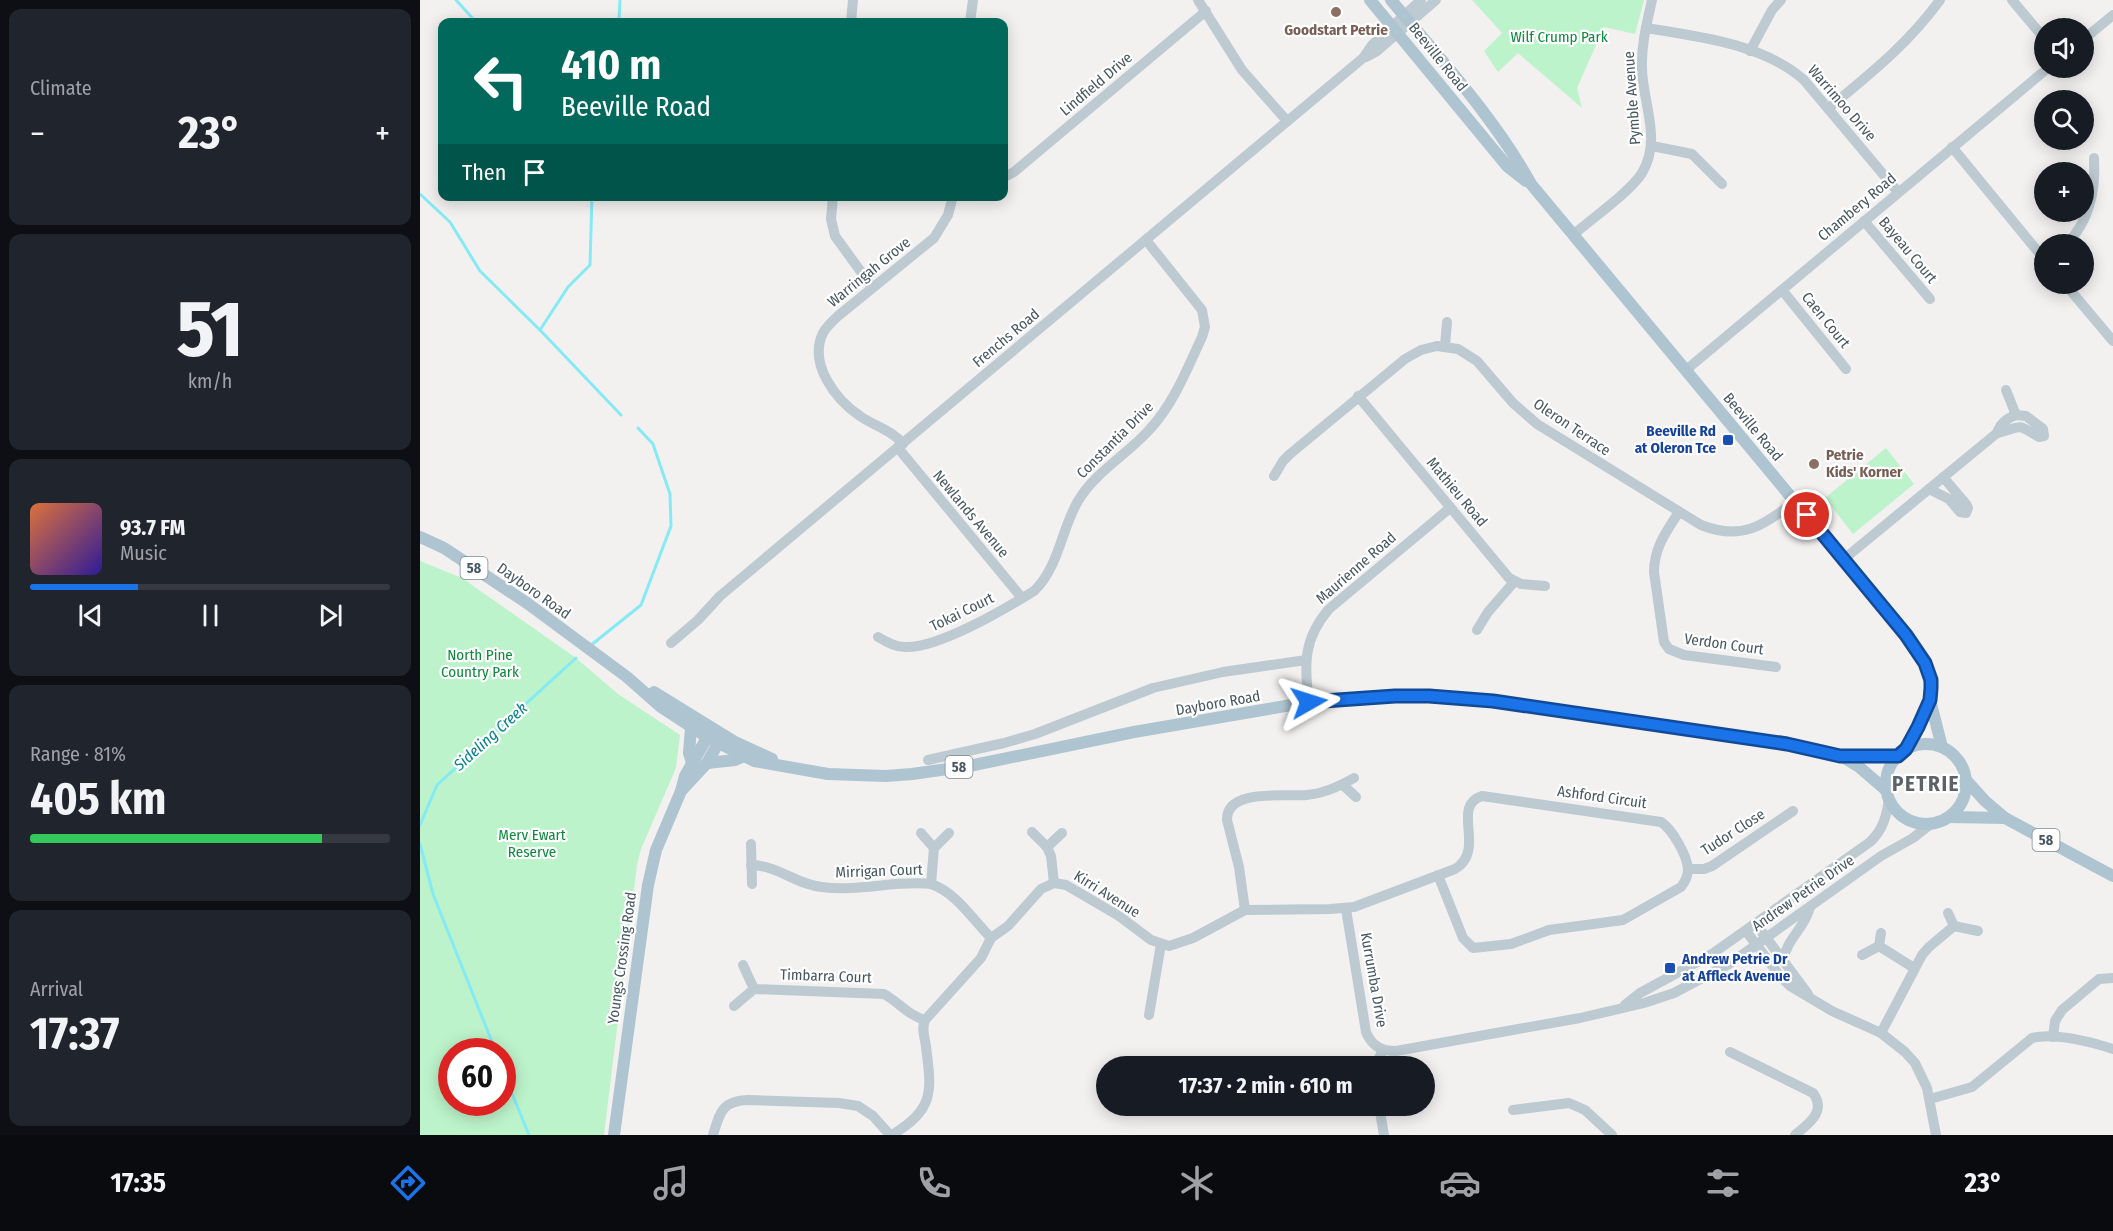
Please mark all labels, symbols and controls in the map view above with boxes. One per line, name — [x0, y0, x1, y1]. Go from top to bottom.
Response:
marker: Goodstart Petrie — [1329, 5, 1343, 19]
map controls — [2034, 18, 2094, 294]
button: sound — [2034, 18, 2094, 78]
street label: Beeville Road — [1405, 19, 1471, 95]
place label: Goodstart Petrie — [1284, 21, 1388, 39]
park label: Wilf Crump Park — [1510, 28, 1608, 46]
text: 410 m — [561, 40, 661, 90]
icon: left — [462, 42, 540, 120]
street label: Lindfield Drive — [1056, 49, 1136, 119]
street label: Pymble Avenue — [1620, 51, 1644, 145]
street label: Warrimoo Drive — [1804, 61, 1880, 145]
text: Climate — [30, 76, 92, 100]
button: search — [2034, 90, 2094, 150]
text: Beeville Road — [561, 91, 711, 123]
text: 23° — [178, 106, 242, 160]
text: − — [30, 114, 45, 154]
text: + — [375, 114, 390, 154]
icon: arrive — [518, 156, 551, 189]
text: Then — [462, 159, 506, 186]
button: + — [2034, 162, 2094, 222]
street label: Chambery Road — [1814, 169, 1900, 245]
street label: Bayeau Court — [1875, 213, 1941, 287]
street label: Warringah Grove — [824, 233, 914, 311]
button: − — [2034, 234, 2094, 294]
text: 51 — [176, 283, 244, 377]
street label: Caen Court — [1798, 288, 1854, 352]
street label: Frenchs Road — [969, 305, 1043, 371]
text: km/h — [188, 369, 232, 393]
street label: Beeville Road — [1719, 389, 1787, 465]
street label: Oleron Terrace — [1530, 395, 1614, 459]
street label: Constantia Drive — [1073, 398, 1157, 482]
place label: Beeville Rd at Oleron Tce — [1635, 422, 1716, 457]
marker: Beeville Rd at Oleron Tce — [1721, 433, 1735, 447]
place label: Petrie Kids' Korner — [1826, 446, 1903, 481]
street label: Mathieu Road — [1423, 454, 1491, 530]
marker: Petrie Kids' Korner — [1807, 457, 1821, 471]
street label: Newlands Avenue — [929, 467, 1013, 561]
pin — [1781, 489, 1832, 540]
icon: arrive — [1790, 498, 1823, 531]
text: 93.7 FM — [120, 514, 185, 541]
street label: Maurienne Road — [1312, 528, 1400, 608]
text: Music — [120, 541, 167, 565]
road number: 58 — [460, 557, 488, 579]
street label: Dayboro Road — [494, 559, 574, 623]
street label: Tokai Court — [927, 589, 997, 635]
icon: previous — [74, 599, 107, 632]
icon: pause — [194, 599, 227, 632]
icon: next — [314, 599, 347, 632]
street label: Verdon Court — [1683, 630, 1765, 658]
park label: North Pine Country Park — [441, 646, 519, 681]
position arrow — [1277, 670, 1341, 734]
street label: Dayboro Road — [1174, 687, 1262, 719]
water label: Sideling Creek — [449, 698, 531, 775]
text: Range · 81% — [30, 742, 126, 766]
road number: 58 — [946, 756, 972, 778]
district label: PETRIE — [1892, 771, 1960, 797]
text: 405 km — [30, 772, 166, 826]
street label: Ashford Circuit — [1556, 782, 1648, 812]
street label: Tudor Close — [1698, 805, 1768, 859]
park label: Merv Ewart Reserve — [498, 826, 566, 861]
road number: 58 — [2032, 829, 2060, 851]
street label: Andrew Petrie Drive — [1748, 851, 1858, 935]
street label: Mirrigan Court — [835, 860, 923, 882]
street label: Kirri Avenue — [1071, 867, 1143, 921]
street label: Youngs Crossing Road — [604, 891, 640, 1025]
street label: Kurrumba Drive — [1357, 931, 1391, 1029]
place label: Andrew Petrie Dr at Affleck Avenue — [1681, 950, 1791, 985]
marker: Andrew Petrie Dr at Affleck Avenue — [1663, 961, 1677, 975]
street label: Timbarra Court — [780, 965, 872, 987]
text: Arrival — [30, 977, 83, 1001]
text: 17:37 — [30, 1007, 119, 1061]
speed limit sign: 60 — [438, 1038, 516, 1116]
text: 17:37 · 2 min · 610 m — [1179, 1072, 1352, 1099]
icon: directions — [387, 1162, 429, 1204]
icon: music — [650, 1162, 692, 1204]
icon: phone — [913, 1162, 955, 1204]
icon: climate — [1176, 1162, 1218, 1204]
icon: car — [1439, 1162, 1481, 1204]
icon: filters — [1702, 1162, 1744, 1204]
text: 17:35 — [110, 1167, 166, 1199]
text: 23° — [1965, 1167, 2003, 1199]

